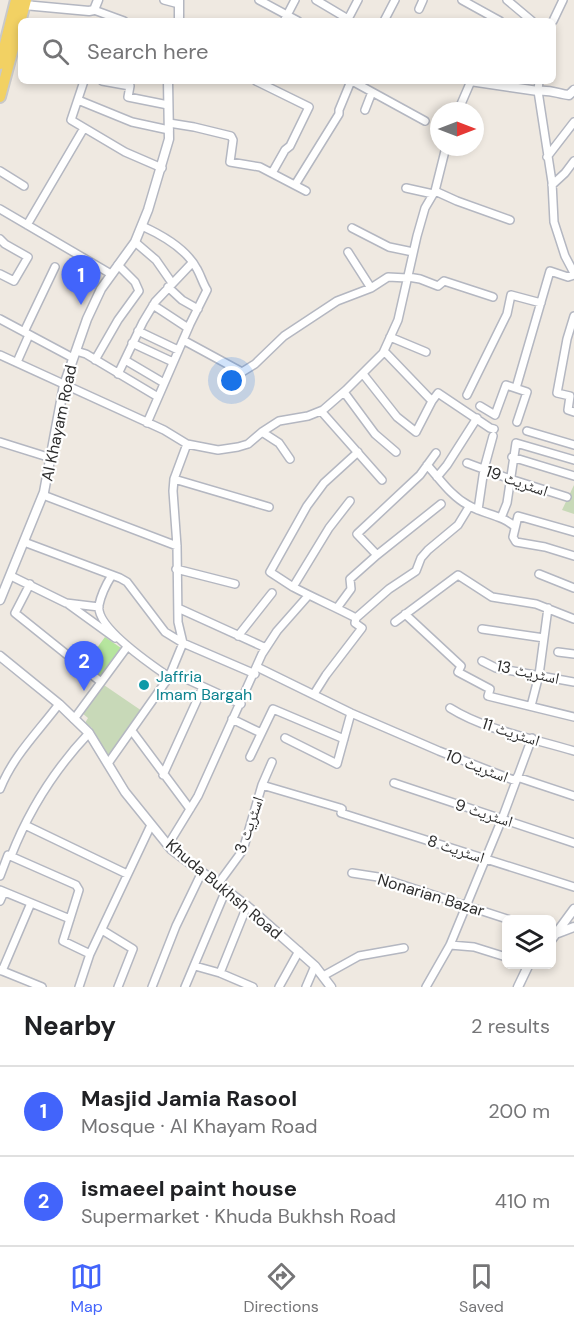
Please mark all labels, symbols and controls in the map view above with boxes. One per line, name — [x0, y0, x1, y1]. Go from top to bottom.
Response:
search box — [18, 18, 556, 84]
icon: search — [39, 35, 72, 68]
text: Search here — [87, 37, 208, 66]
north arrow — [430, 102, 484, 156]
pin: 1 — [62, 256, 100, 305]
street label: Al Khayam Road — [36, 363, 82, 483]
your location — [217, 366, 246, 395]
street label: اسٹریٹ 19 — [483, 461, 551, 501]
pin: 2 — [64, 642, 104, 691]
street label: اسٹریٹ 13 — [495, 655, 561, 689]
place label: Jaffria Imam Bargah — [156, 666, 252, 705]
marker: Jaffria Imam Bargah — [137, 678, 151, 692]
street label: اسٹریٹ 11 — [480, 713, 542, 751]
street label: اسٹریٹ 10 — [443, 744, 511, 788]
street label: اسٹریٹ 3 — [229, 794, 269, 856]
street label: اسٹریٹ 9 — [452, 794, 516, 832]
street label: اسٹریٹ 8 — [425, 830, 487, 868]
street label: Khuda Bukhsh Road — [162, 834, 286, 944]
street label: Nonarian Bazar — [375, 869, 487, 921]
map controls — [502, 915, 556, 969]
button: layers — [502, 915, 556, 969]
text: Nearby — [24, 1009, 116, 1043]
text: 2 results — [471, 1013, 550, 1039]
text: Masjid Jamia Rasool — [81, 1084, 297, 1113]
text: 1 — [40, 1098, 47, 1124]
text: 200 m — [488, 1098, 550, 1124]
text: Mosque · Al Khayam Road — [81, 1113, 318, 1139]
text: ismaeel paint house — [81, 1174, 297, 1203]
text: 2 — [38, 1188, 49, 1214]
text: 410 m — [495, 1188, 550, 1214]
text: Supermarket · Khuda Bukhsh Road — [81, 1203, 396, 1229]
tab: Map — [70, 1260, 103, 1317]
tab: Directions — [243, 1260, 319, 1317]
tab: Saved — [459, 1260, 504, 1317]

